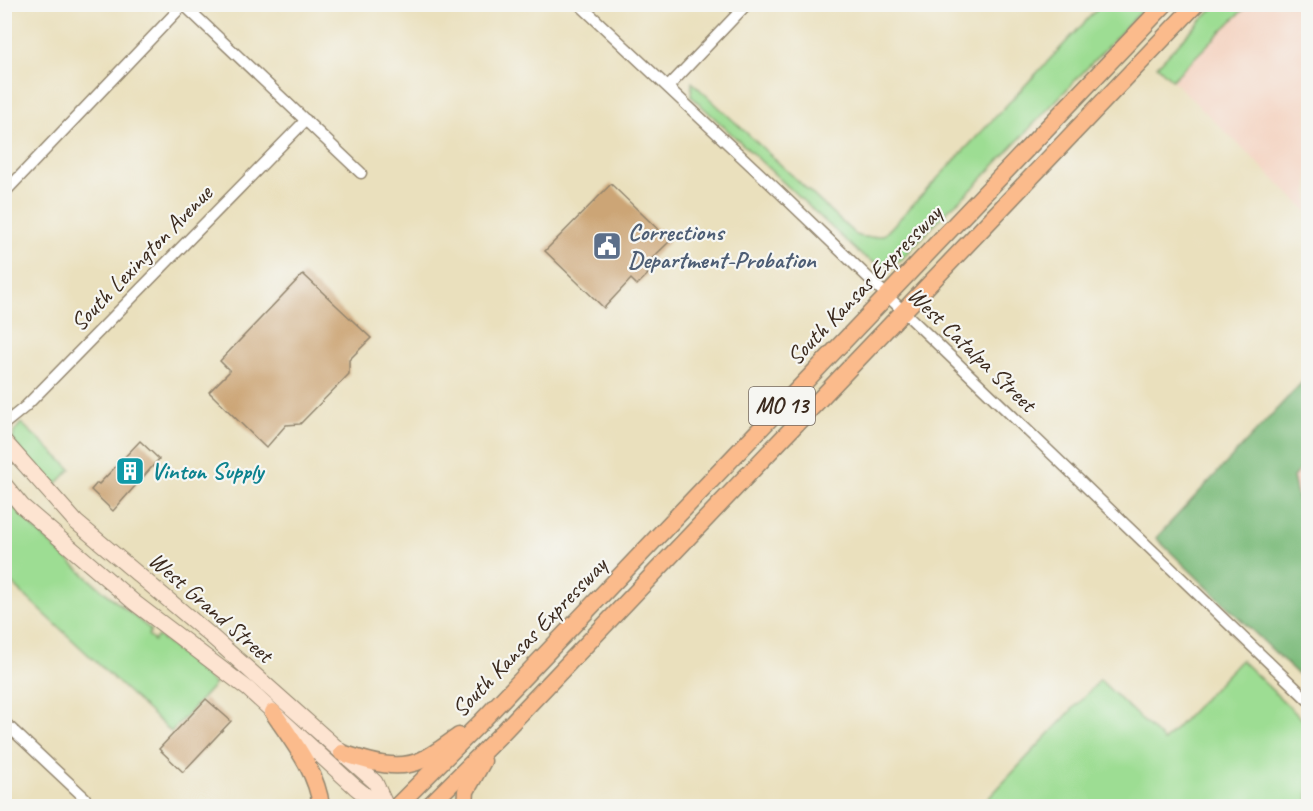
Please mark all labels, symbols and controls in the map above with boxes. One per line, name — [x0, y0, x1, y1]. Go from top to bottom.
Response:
street label: South Lexington Avenue — [64, 177, 220, 337]
street label: South Kansas Expressway — [780, 197, 949, 371]
place label: Corrections Department-Probation — [628, 217, 817, 275]
public building icon: Corrections Department-Probation — [591, 230, 623, 262]
street label: West Catalpa Street — [901, 280, 1044, 419]
road number: MO 13 — [749, 387, 815, 425]
building icon: Vinton Supply — [114, 455, 146, 487]
place label: Vinton Supply — [151, 456, 266, 486]
street label: West Grand Street — [143, 545, 281, 670]
street label: South Kansas Expressway — [445, 549, 614, 723]

